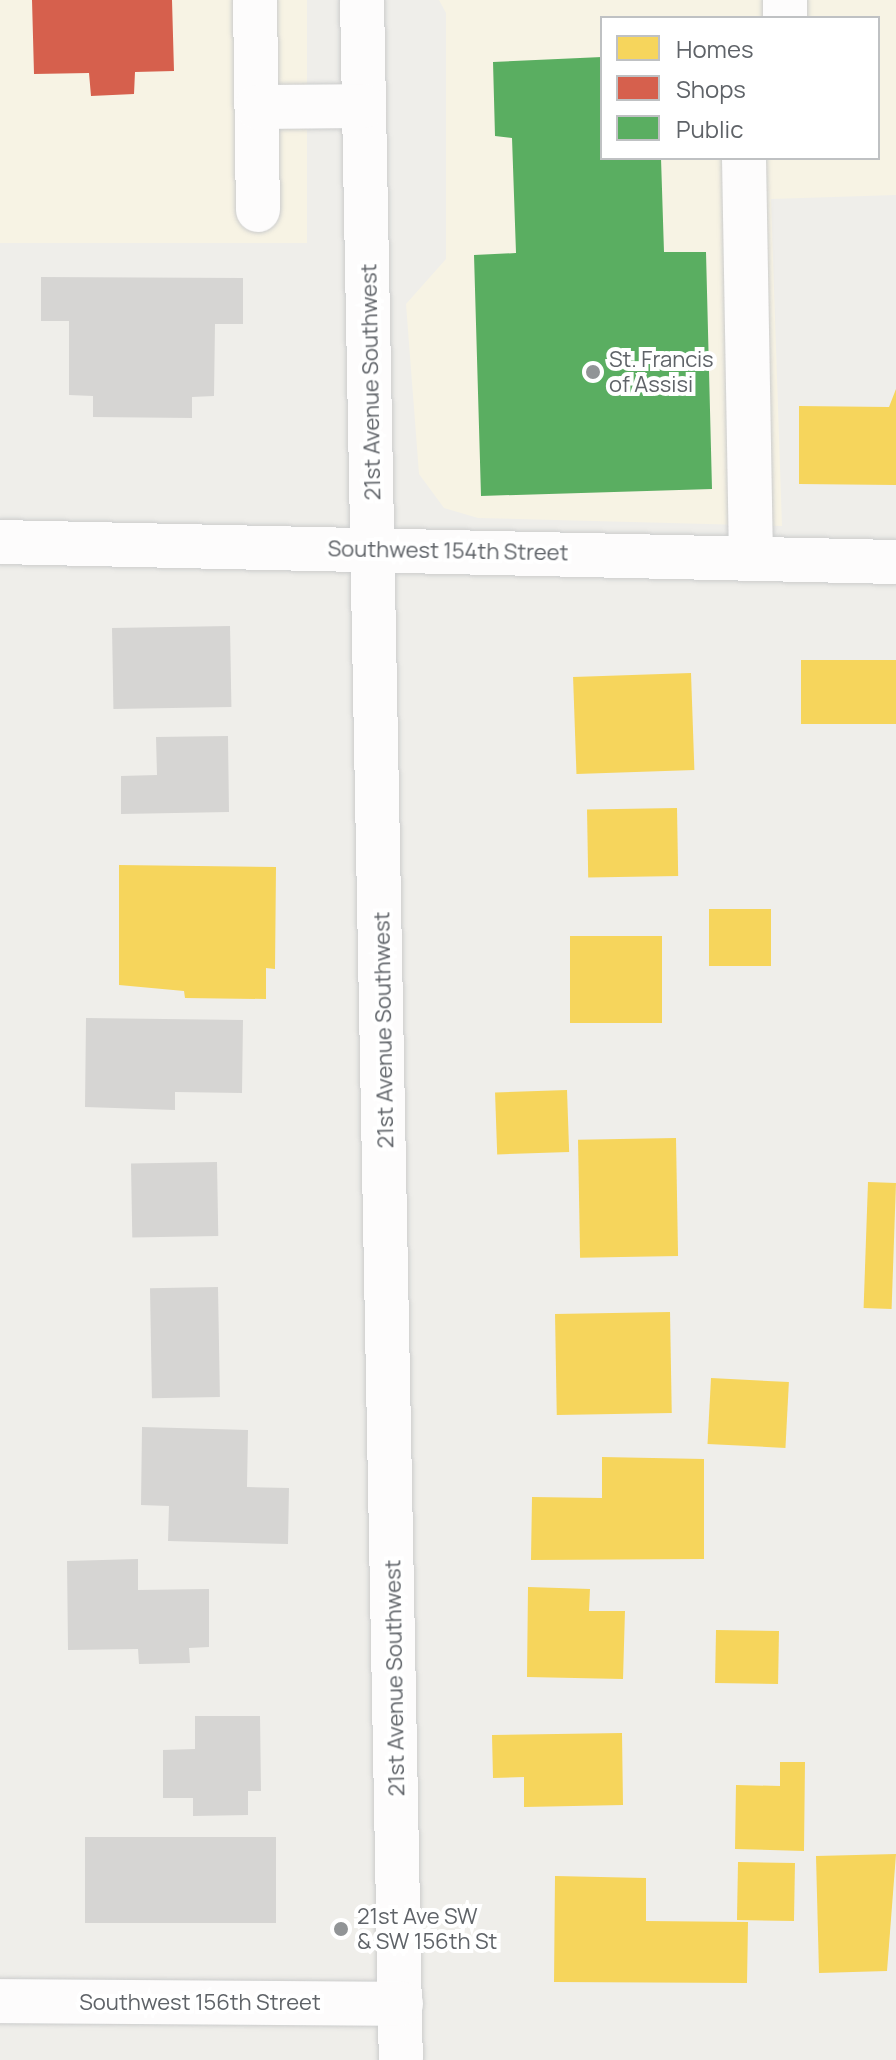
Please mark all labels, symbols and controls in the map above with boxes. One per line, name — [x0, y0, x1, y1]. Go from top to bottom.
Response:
legend — [600, 16, 880, 160]
text: Homes — [676, 32, 754, 65]
text: Shops — [676, 72, 746, 105]
text: Public — [676, 112, 743, 145]
street label: 21st Avenue Southwest — [356, 263, 386, 501]
place label: St. Francis of Assisi — [609, 346, 714, 398]
marker: St. Francis of Assisi — [584, 363, 602, 381]
street label: Southwest 154th Street — [327, 536, 569, 566]
street label: 21st Avenue Southwest — [369, 911, 399, 1149]
street label: 21st Avenue Southwest — [380, 1559, 410, 1797]
place label: 21st Ave SW & SW 156th St — [357, 1903, 497, 1954]
marker: 21st Ave SW & SW 156th St — [332, 1920, 350, 1938]
street label: Southwest 156th Street — [79, 1990, 321, 2016]

